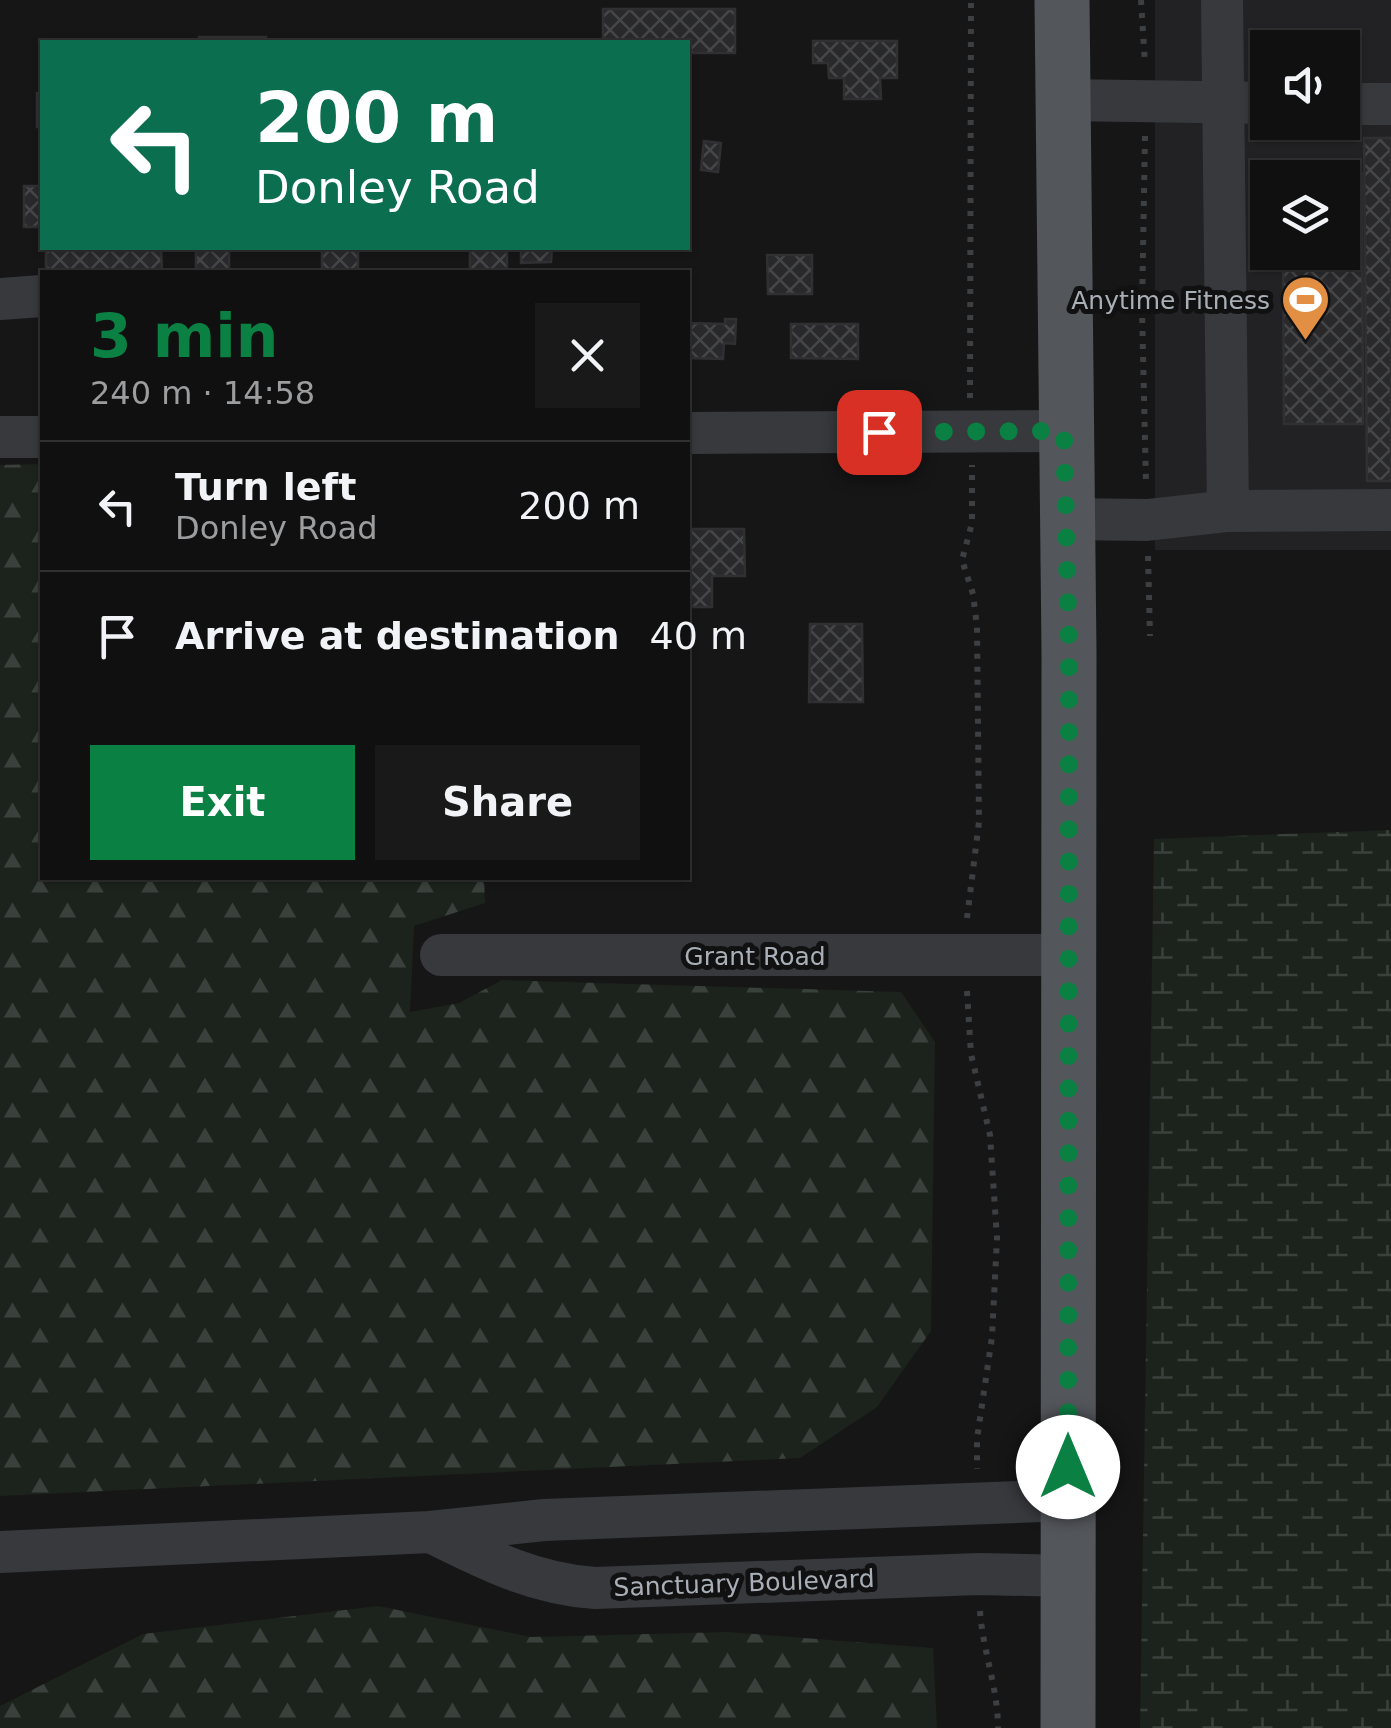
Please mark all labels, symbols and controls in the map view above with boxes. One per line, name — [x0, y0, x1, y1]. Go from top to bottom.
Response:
map controls — [1250, 30, 1360, 270]
button: sound — [1250, 30, 1360, 140]
text: 200 m — [255, 77, 498, 159]
icon: left — [90, 80, 220, 210]
button: layers — [1250, 160, 1360, 270]
text: Donley Road — [255, 161, 540, 214]
sports icon: Anytime Fitness — [1279, 274, 1331, 342]
place label: Anytime Fitness — [1071, 286, 1270, 315]
text: 3 min — [90, 301, 278, 371]
button: close — [535, 303, 640, 408]
text: 240 m · 14:58 — [90, 374, 315, 412]
pin — [837, 390, 922, 475]
icon: arrive — [852, 405, 907, 460]
text: Turn left — [175, 465, 356, 509]
icon: left — [90, 479, 145, 534]
text: 200 m — [518, 484, 640, 528]
text: Donley Road — [175, 509, 377, 547]
icon: arrive — [90, 609, 145, 664]
text: Arrive at destination — [175, 614, 620, 658]
text: 40 m — [650, 614, 747, 658]
button: Exit — [90, 745, 355, 860]
button: Share — [375, 745, 640, 860]
street label: Grant Road — [684, 942, 826, 971]
position arrow — [1016, 1415, 1120, 1519]
street label: Sanctuary Boulevard — [613, 1564, 875, 1602]

